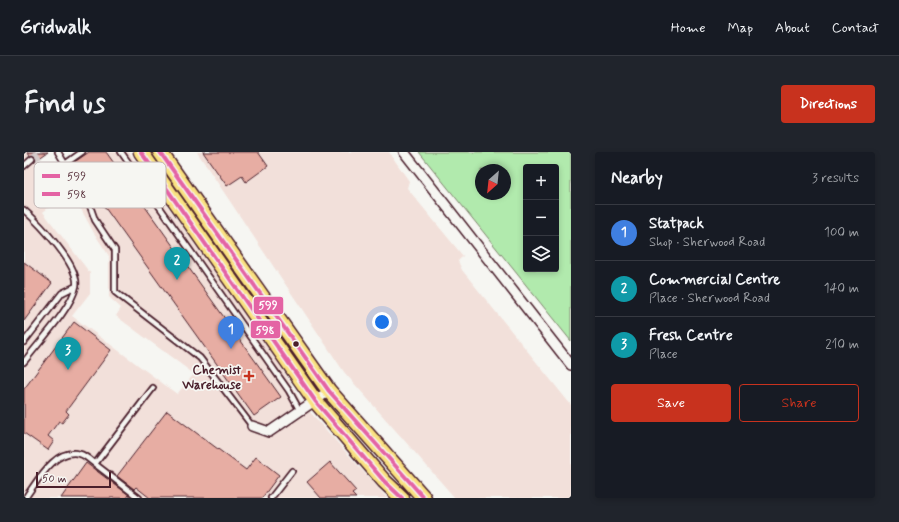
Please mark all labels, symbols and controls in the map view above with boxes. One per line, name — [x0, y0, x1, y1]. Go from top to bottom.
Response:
text: Gridwalk — [20, 15, 91, 40]
text: Home — [671, 19, 705, 37]
text: Map — [727, 19, 753, 37]
text: About — [775, 19, 810, 37]
text: Contact — [832, 19, 879, 37]
button: Directions — [781, 85, 875, 123]
text: Find us — [24, 86, 105, 123]
legend — [34, 162, 166, 208]
north arrow — [475, 164, 511, 200]
map controls — [523, 164, 559, 272]
button: + — [523, 164, 559, 200]
text: Nearby — [611, 167, 663, 189]
text: 599 — [67, 170, 86, 184]
text: 3 results — [812, 170, 859, 187]
text: 598 — [67, 188, 86, 202]
button: − — [523, 200, 559, 236]
text: Statpack — [649, 214, 704, 234]
text: 1 — [621, 224, 627, 241]
text: 100 m — [824, 224, 859, 241]
text: Shop · Sherwood Road — [649, 234, 765, 251]
button: layers — [523, 236, 559, 272]
pin: 2 — [164, 247, 190, 280]
text: Commercial Centre — [649, 270, 780, 290]
text: 2 — [621, 280, 627, 297]
text: 140 m — [824, 280, 859, 297]
text: Place · Sherwood Road — [649, 290, 770, 307]
line badge: 599 — [253, 296, 284, 315]
text: 599 — [259, 299, 278, 313]
your location — [372, 312, 392, 332]
pin: 1 — [218, 316, 244, 349]
line badge: 598 — [250, 320, 281, 339]
text: 598 — [255, 324, 275, 338]
text: Fresh Centre — [649, 326, 733, 346]
text: 3 — [621, 336, 627, 353]
text: 210 m — [825, 336, 859, 353]
pin: 3 — [55, 337, 81, 370]
unlabelled marker — [291, 339, 301, 349]
text: Place — [649, 346, 678, 363]
place label: Chemist Warehouse — [181, 362, 242, 394]
marker: Chemist Warehouse — [244, 371, 254, 381]
button: Save — [611, 384, 731, 422]
button: Share — [739, 384, 859, 422]
scale bar — [36, 470, 111, 489]
text: 50 m — [42, 472, 67, 486]

